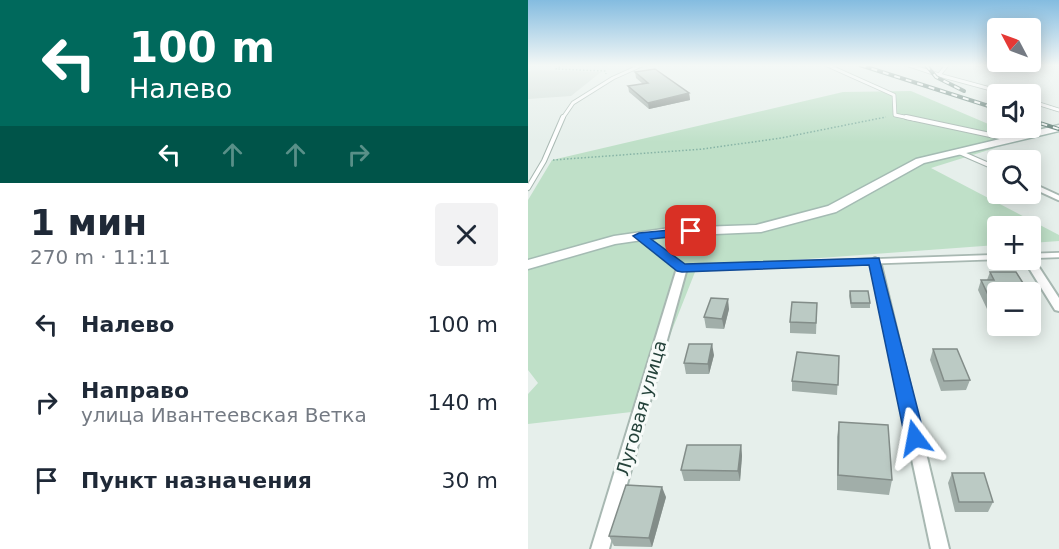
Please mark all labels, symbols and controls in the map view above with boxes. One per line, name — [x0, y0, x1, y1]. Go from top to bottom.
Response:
north arrow — [987, 18, 1041, 72]
map controls — [987, 18, 1041, 336]
text: 100 m — [129, 23, 275, 72]
icon: left — [30, 24, 108, 102]
text: Налево — [129, 73, 232, 104]
button: sound — [987, 84, 1041, 138]
icon: left — [153, 138, 186, 171]
icon: ahead — [216, 138, 249, 171]
icon: ahead — [279, 138, 312, 171]
icon: right — [342, 138, 375, 171]
button: search — [987, 150, 1041, 204]
text: 1 мин — [30, 202, 147, 243]
button: close — [435, 203, 498, 266]
pin — [665, 205, 716, 256]
icon: arrive — [674, 214, 707, 247]
button: + — [987, 216, 1041, 270]
text: 270 m · 11:11 — [30, 245, 171, 269]
button: − — [987, 282, 1041, 336]
icon: left — [30, 308, 63, 341]
text: Налево — [81, 312, 174, 337]
text: 100 m — [428, 312, 498, 337]
street label: Луговая улица — [612, 338, 670, 478]
text: Направо — [81, 378, 189, 403]
icon: right — [30, 386, 63, 419]
text: 140 m — [428, 390, 498, 415]
text: улица Ивантеевская Ветка — [81, 403, 367, 427]
position arrow — [883, 406, 947, 470]
icon: arrive — [30, 464, 63, 497]
text: Пункт назначения — [81, 468, 312, 493]
text: 30 m — [442, 468, 498, 493]

